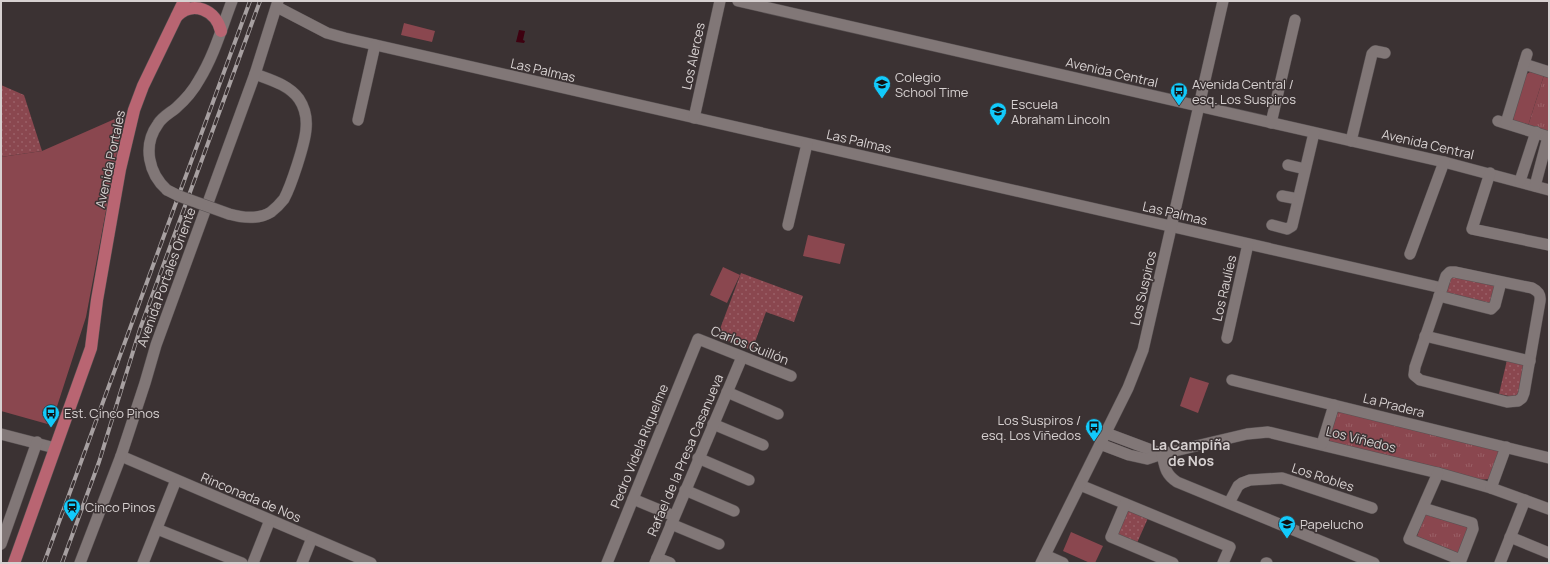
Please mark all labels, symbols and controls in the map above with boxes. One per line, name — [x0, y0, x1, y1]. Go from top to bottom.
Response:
street label: Los Alerces — [677, 20, 709, 91]
street label: Avenida Central — [1064, 53, 1160, 91]
street label: Las Palmas — [509, 54, 577, 86]
place label: Colegio School Time — [895, 68, 969, 101]
school or university icon: Colegio School Time — [872, 74, 892, 99]
place label: Avenida Central / esq. Los Suspiros — [1192, 75, 1296, 108]
bus stop icon: Avenida Central / esq. Los Suspiros — [1169, 81, 1189, 106]
place label: Escuela Abraham Lincoln — [1011, 95, 1110, 128]
school or university icon: Escuela Abraham Lincoln — [988, 101, 1008, 126]
street label: Avenida Portales — [91, 108, 129, 210]
street label: Las Palmas — [825, 125, 893, 157]
street label: Avenida Central — [1380, 125, 1476, 163]
street label: Las Palmas — [1141, 197, 1209, 229]
street label: Avenida Portales Oriente — [132, 204, 200, 349]
street label: Los Suspiros — [1126, 249, 1160, 327]
street label: Los Raulíes — [1208, 253, 1240, 323]
street label: Carlos Guillón — [708, 321, 792, 369]
street label: Rafael de la Presa Casanueva — [643, 371, 727, 539]
street label: Pedro Videla Riquelme — [606, 381, 672, 511]
street label: La Pradera — [1361, 389, 1427, 421]
bus stop icon: Est. Cinco Pinos — [41, 403, 61, 428]
place label: Est. Cinco Pinos — [64, 404, 160, 422]
place label: Los Suspiros / esq. Los Viñedos — [981, 411, 1081, 444]
bus stop icon: Los Suspiros / esq. Los Viñedos — [1084, 417, 1104, 442]
street label: Los Viñedos — [1324, 422, 1398, 456]
district label: La Campiña de Nos — [1152, 435, 1230, 470]
street label: Los Robles — [1289, 458, 1357, 496]
street label: Rinconada de Nos — [198, 468, 304, 526]
station icon: Cinco Pinos — [62, 497, 82, 522]
place label: Cinco Pinos — [85, 498, 155, 516]
school or university icon: Papelucho — [1277, 514, 1297, 539]
place label: Papelucho — [1300, 515, 1364, 533]

